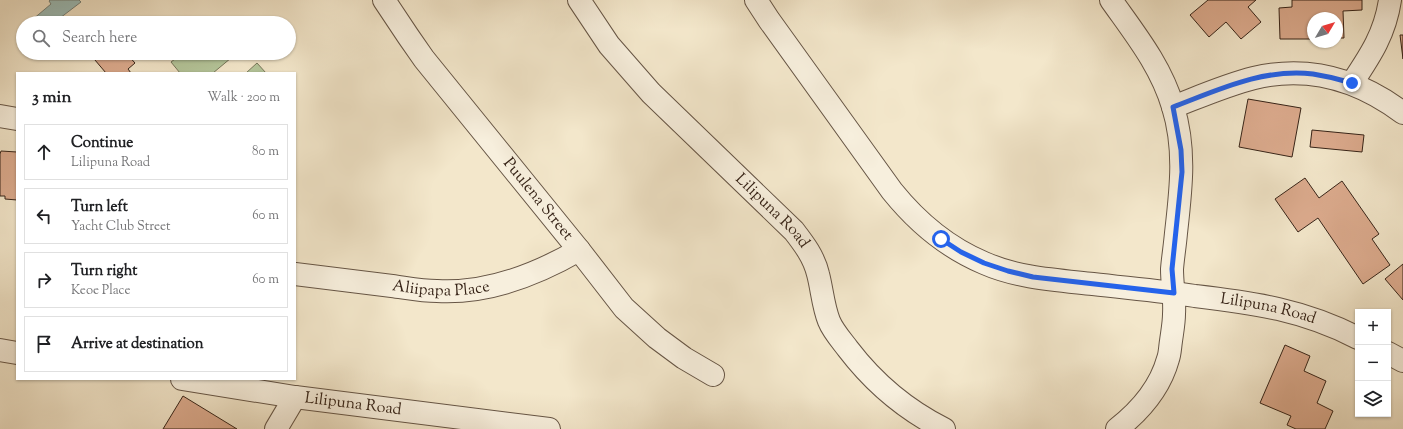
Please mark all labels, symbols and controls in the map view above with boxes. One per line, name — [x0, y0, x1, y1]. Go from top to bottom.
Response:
north arrow — [1307, 12, 1343, 48]
search box — [16, 16, 296, 60]
icon: search — [30, 27, 52, 49]
text: Search here — [62, 28, 137, 49]
route end — [1343, 74, 1361, 92]
text: 3 min — [32, 86, 71, 110]
text: Walk · 200 m — [207, 89, 280, 107]
text: Continue — [71, 133, 133, 154]
icon: ahead — [33, 141, 55, 163]
text: 80 m — [252, 143, 279, 161]
street label: Puulena Street — [497, 153, 579, 246]
text: Lilipuna Road — [71, 154, 150, 172]
street label: Lilipuna Road — [730, 168, 815, 253]
text: Turn left — [71, 197, 128, 218]
icon: left — [33, 205, 55, 227]
text: 60 m — [252, 207, 279, 225]
text: Yacht Club Street — [71, 218, 171, 236]
route start — [932, 230, 950, 248]
text: Turn right — [71, 261, 137, 282]
icon: right — [33, 269, 55, 291]
text: 60 m — [252, 271, 279, 289]
street label: Aliipapa Place — [391, 275, 492, 303]
text: Keoe Place — [71, 282, 131, 300]
street label: Lilipuna Road — [1219, 288, 1319, 331]
map controls — [1355, 309, 1391, 417]
button: + — [1355, 309, 1391, 345]
icon: arrive — [33, 333, 55, 355]
text: Arrive at destination — [71, 334, 204, 355]
button: − — [1355, 345, 1391, 381]
button: layers — [1355, 381, 1391, 417]
street label: Lilipuna Road — [303, 387, 403, 422]

